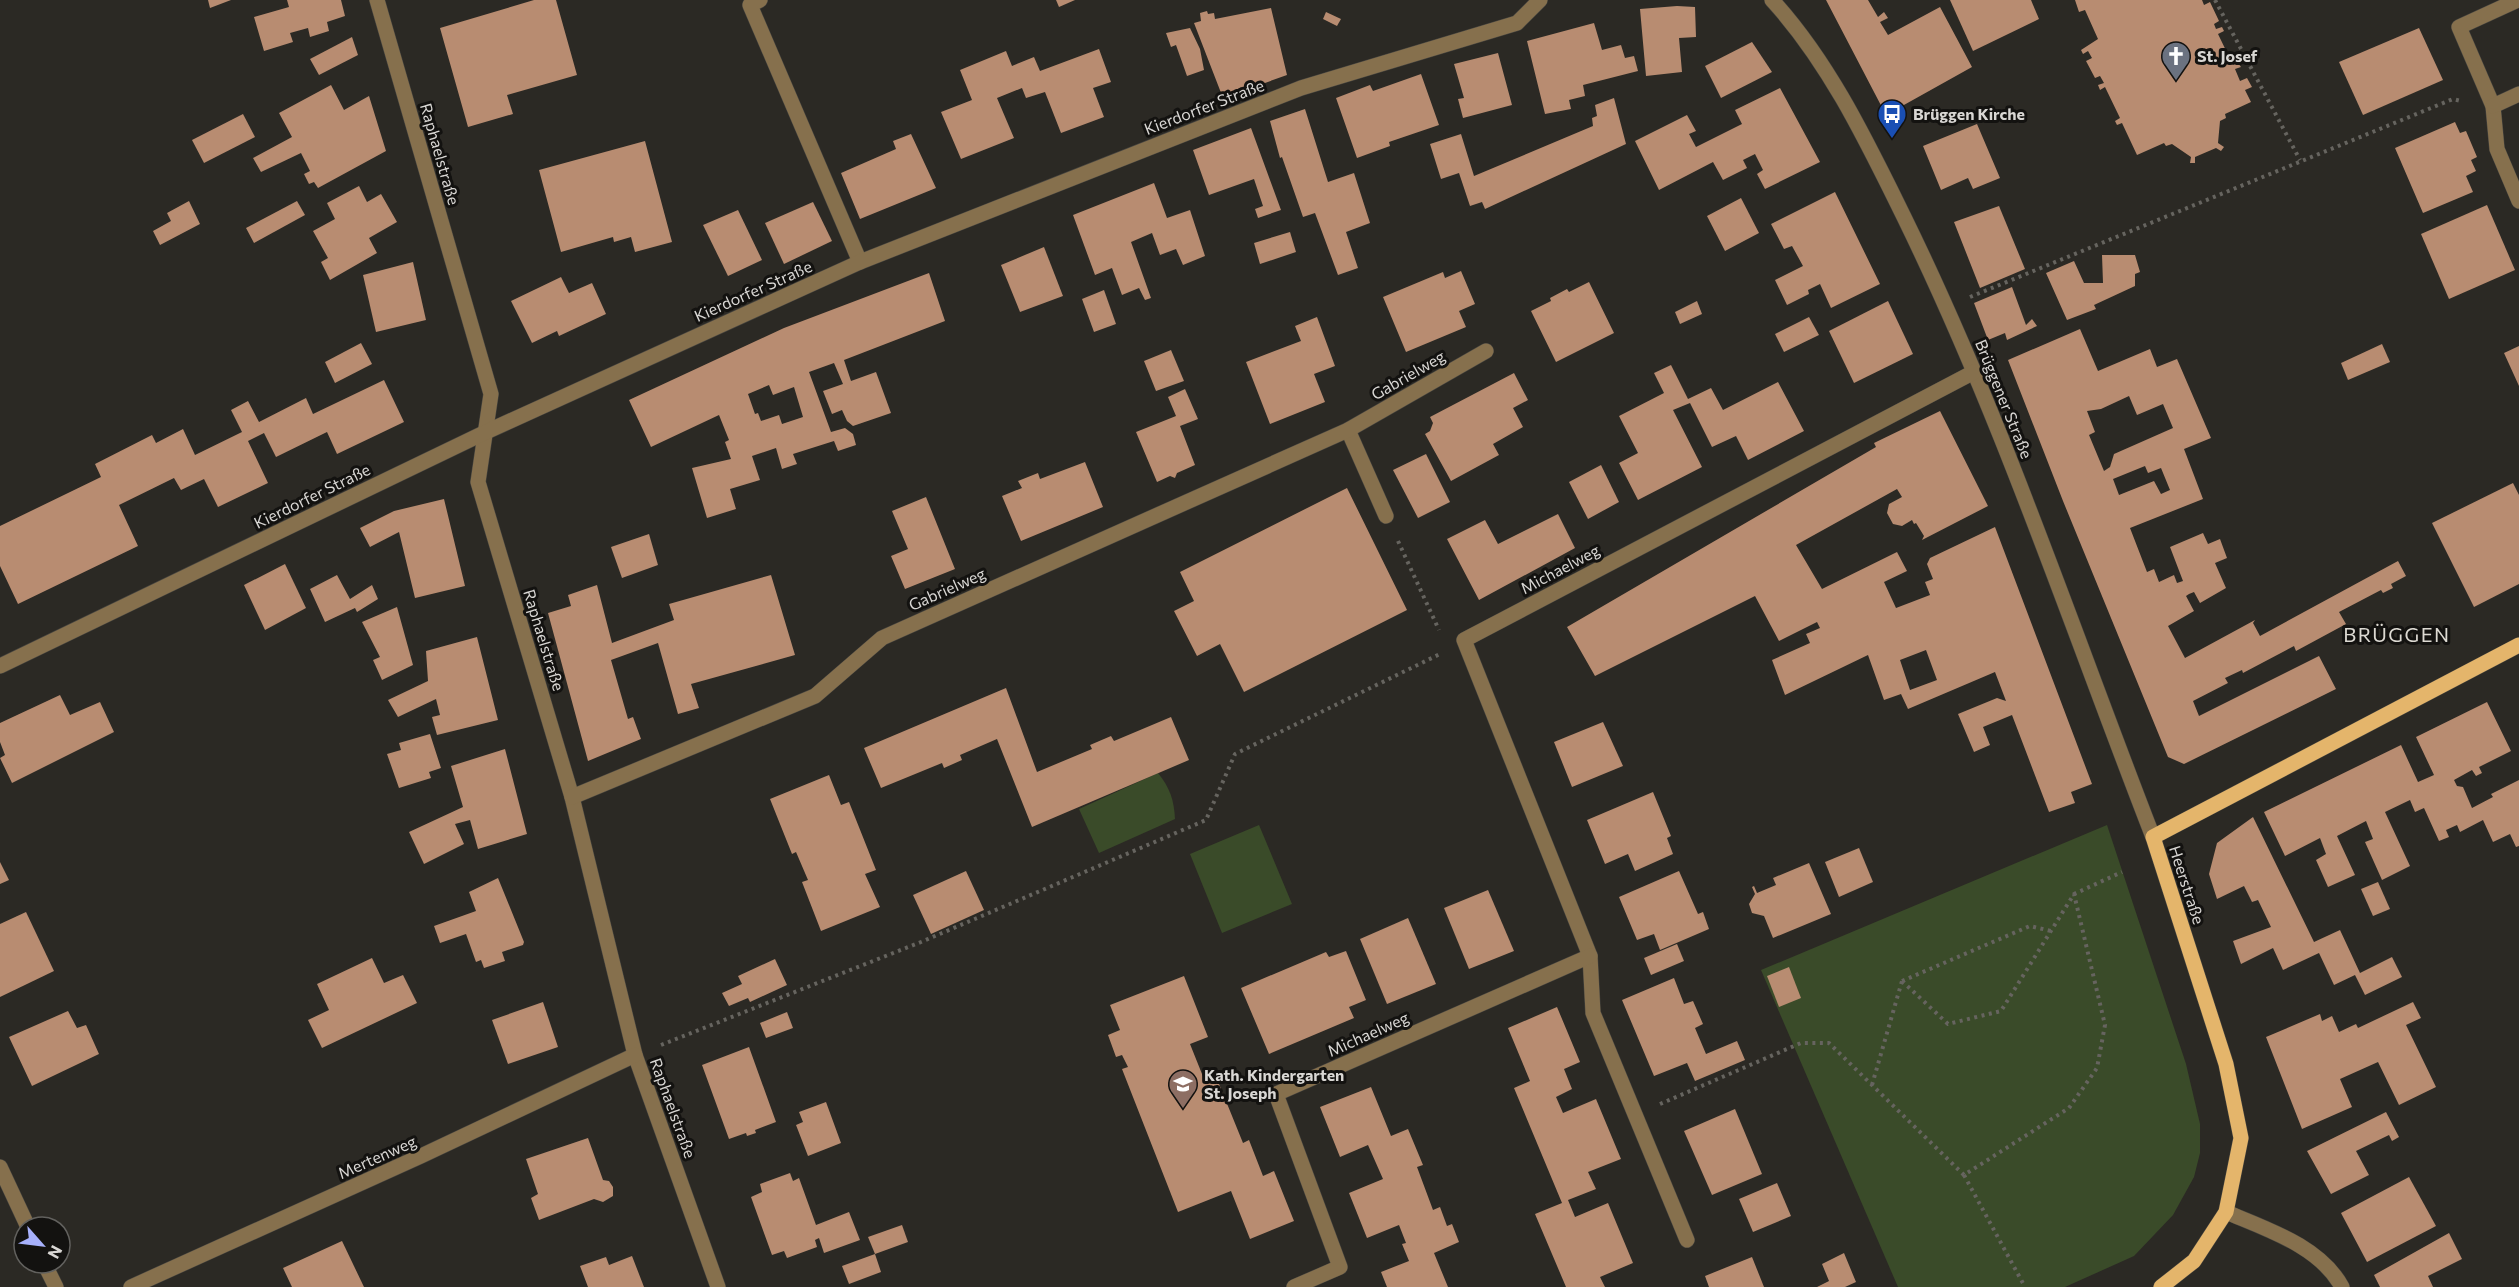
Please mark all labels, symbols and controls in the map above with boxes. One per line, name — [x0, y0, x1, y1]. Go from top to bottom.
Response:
church icon: St. Josef — [2160, 40, 2192, 82]
place label: St. Josef — [2197, 46, 2258, 65]
street label: Kierdorfer Straße — [1141, 75, 1266, 138]
bus stop icon: Brüggen Kirche — [1876, 98, 1908, 140]
street label: Raphaelstraße — [417, 101, 464, 207]
place label: Brüggen Kirche — [1913, 104, 2025, 123]
street label: Kierdorfer Straße — [691, 256, 815, 325]
street label: Brüggener Straße — [1972, 336, 2037, 461]
street label: Gabrielweg — [1367, 346, 1448, 403]
street label: Kierdorfer Straße — [251, 459, 373, 532]
street label: Michaelweg — [1517, 540, 1603, 597]
street label: Gabrielweg — [905, 563, 989, 614]
street label: Raphaelstraße — [520, 587, 569, 693]
district label: BRÜGGEN — [2343, 622, 2451, 646]
street label: Heerstraße — [2166, 843, 2209, 927]
street label: Michaelweg — [1324, 1007, 1412, 1060]
street label: Raphaelstraße — [647, 1055, 700, 1160]
place label: Kath. Kindergarten St. Joseph — [1204, 1065, 1344, 1102]
school or university icon: Kath. Kindergarten St. Joseph — [1167, 1068, 1199, 1110]
street label: Mertenweg — [335, 1131, 419, 1182]
north arrow — [12, 1215, 72, 1275]
text: N — [44, 1243, 67, 1262]

